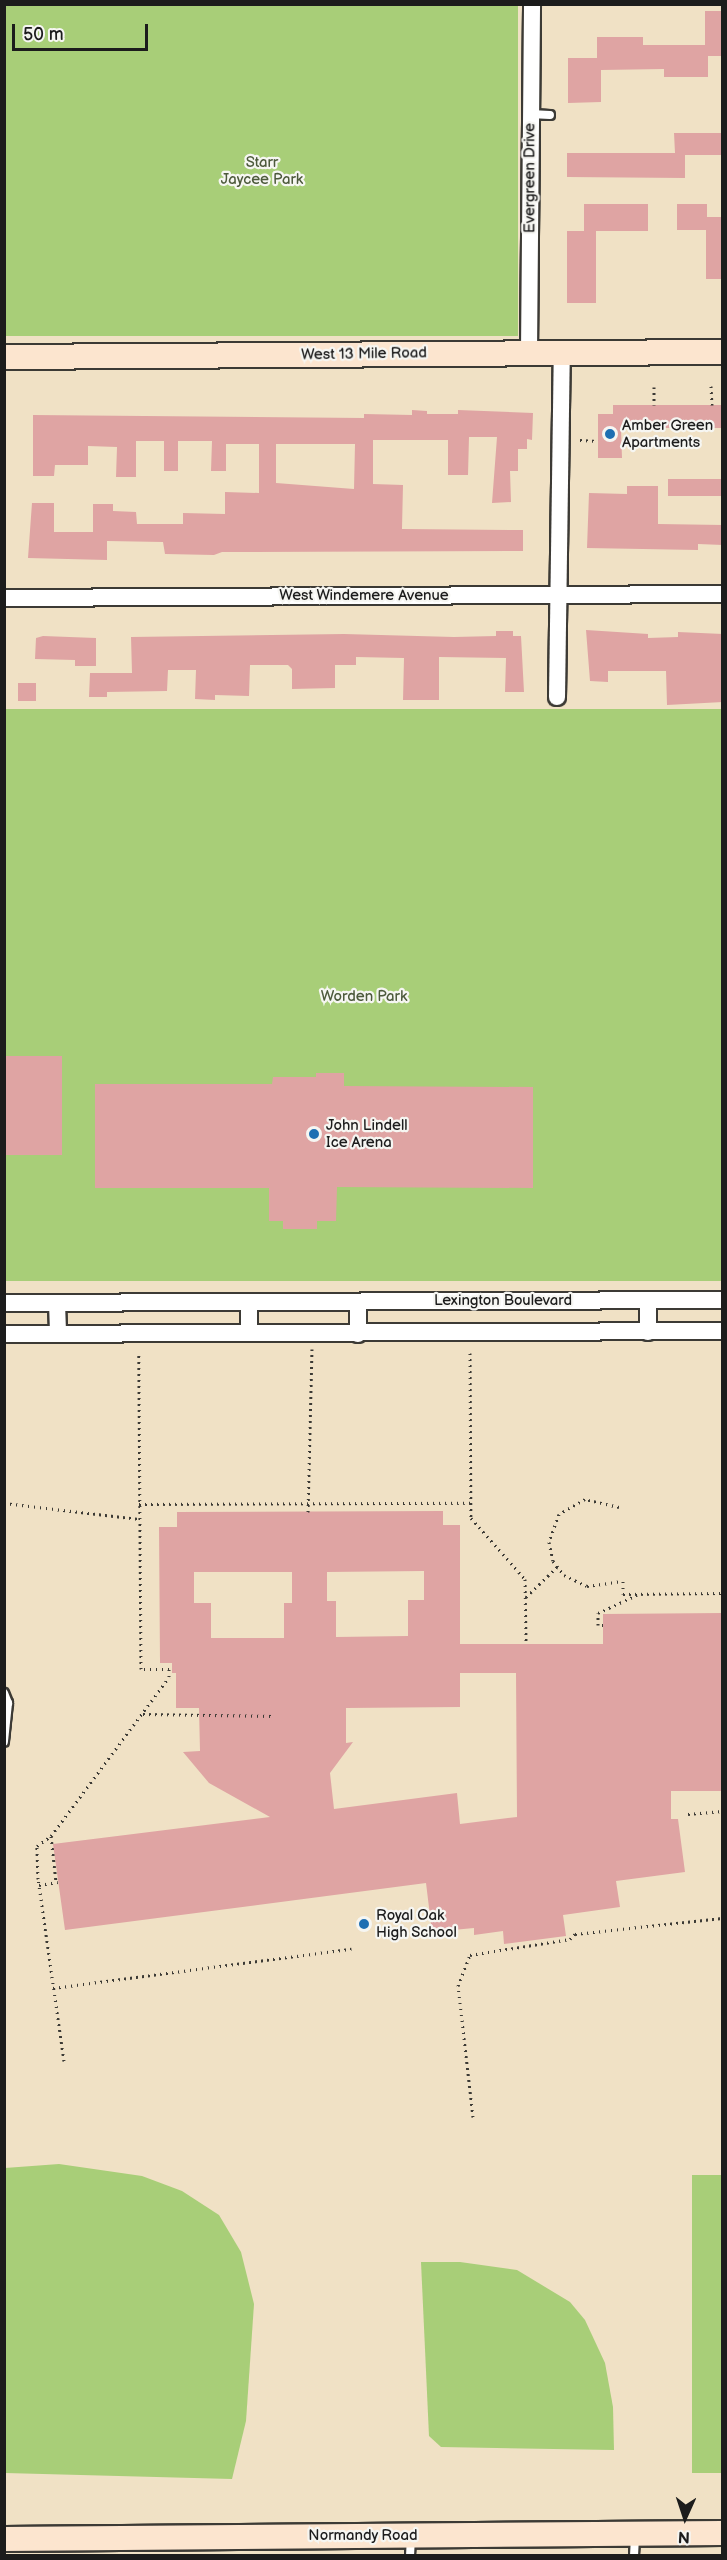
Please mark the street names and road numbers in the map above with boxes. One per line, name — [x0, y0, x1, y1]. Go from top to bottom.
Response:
street label: Evergreen Drive — [521, 123, 539, 233]
street label: West 13 Mile Road — [301, 344, 427, 364]
street label: West Windemere Avenue — [279, 587, 449, 605]
street label: Lexington Boulevard — [434, 1292, 572, 1310]
street label: Normandy Road — [308, 2527, 418, 2545]

